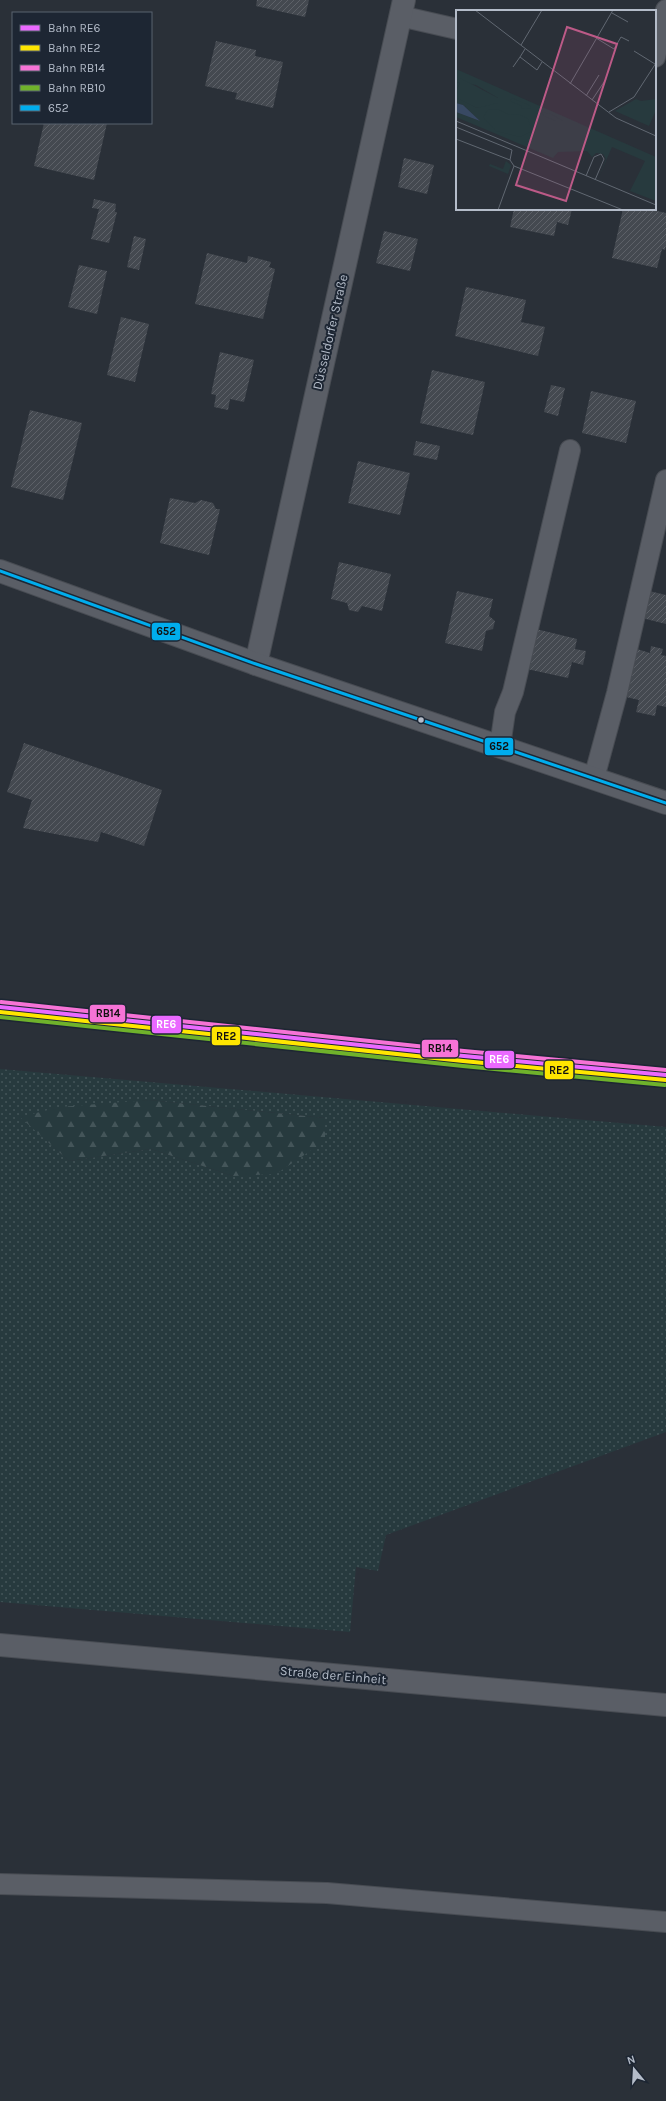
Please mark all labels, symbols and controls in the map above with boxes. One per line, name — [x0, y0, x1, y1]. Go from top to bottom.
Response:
inset map — [456, 10, 656, 210]
legend — [12, 12, 152, 124]
text: Bahn RE6 — [48, 21, 100, 35]
text: Bahn RE2 — [48, 41, 100, 55]
text: Bahn RB14 — [48, 61, 105, 75]
text: Bahn RB10 — [48, 81, 105, 95]
text: 652 — [48, 101, 69, 115]
street label: Düsseldorfer Straße — [309, 272, 351, 391]
line badge: 652 — [151, 622, 181, 641]
text: 652 — [156, 625, 176, 638]
unlabelled marker — [416, 715, 426, 725]
line badge: 652 — [484, 737, 514, 756]
text: 652 — [489, 740, 509, 753]
line badge: RB14 — [89, 1004, 126, 1023]
text: RB14 — [96, 1007, 121, 1020]
line badge: RE6 — [151, 1015, 182, 1034]
text: RE6 — [156, 1018, 176, 1031]
line badge: RE2 — [211, 1026, 241, 1046]
text: RE2 — [216, 1030, 236, 1043]
line badge: RB14 — [421, 1039, 459, 1058]
text: RB14 — [428, 1042, 453, 1055]
line badge: RE6 — [484, 1050, 515, 1069]
text: RE6 — [489, 1053, 509, 1066]
line badge: RE2 — [544, 1060, 574, 1080]
text: RE2 — [549, 1064, 569, 1077]
street label: Straße der Einheit — [279, 1663, 387, 1687]
north arrow — [614, 2049, 654, 2089]
text: N — [625, 2053, 637, 2067]

